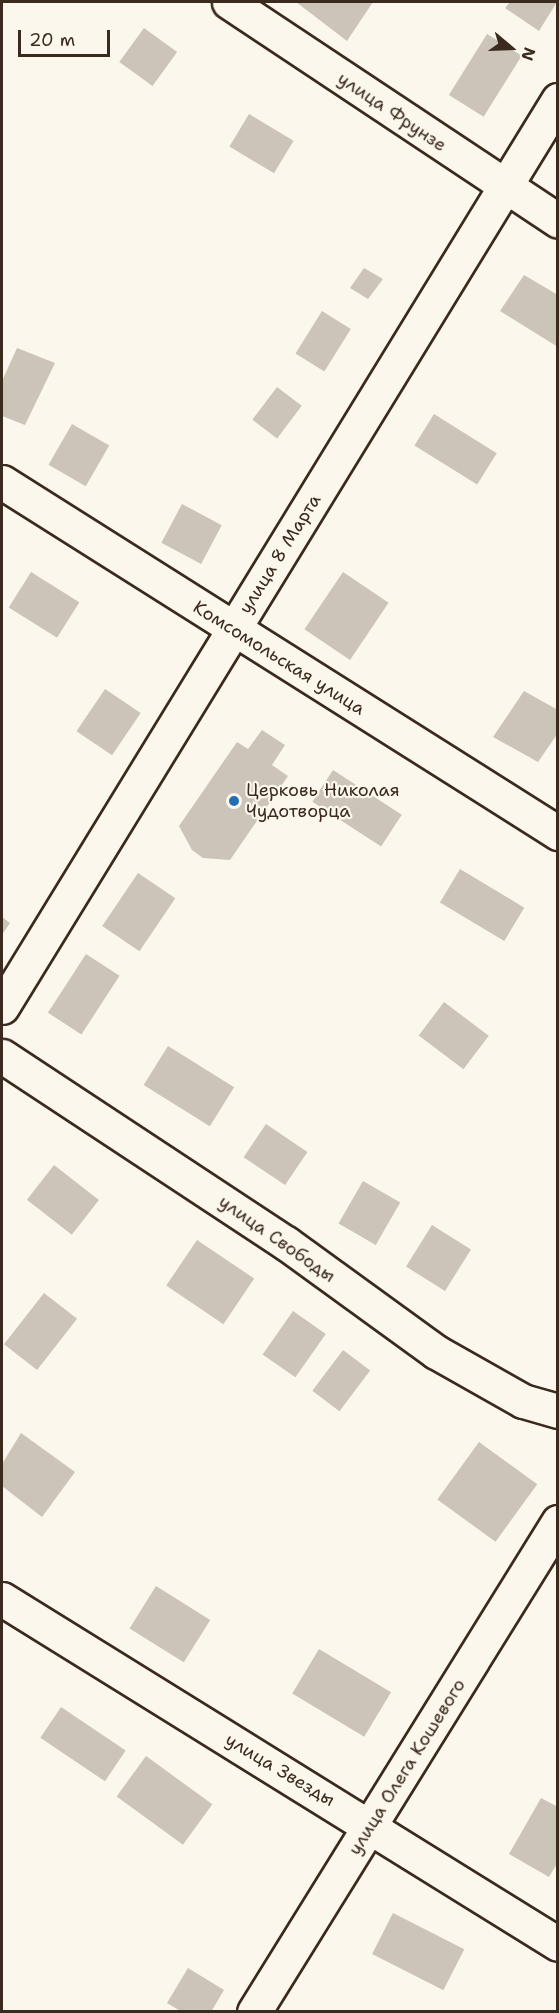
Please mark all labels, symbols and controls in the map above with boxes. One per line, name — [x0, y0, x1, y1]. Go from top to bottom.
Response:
scale bar — [21, 18, 112, 56]
north arrow — [481, 18, 541, 78]
text: 20 m — [29, 28, 75, 52]
text: N — [516, 45, 540, 63]
street label: улица Фрунзе — [334, 68, 450, 156]
street label: улица 8 Марта — [235, 490, 325, 618]
street label: Комсомольская улица — [189, 596, 369, 720]
place label: Церковь Николая Чудотворца — [246, 780, 400, 822]
marker: Церковь Николая Чудотворца — [227, 794, 241, 808]
street label: улица Свободы — [215, 1191, 339, 1287]
street label: улица Олега Кошевого — [344, 1675, 470, 1859]
street label: улица Звезды — [221, 1729, 339, 1811]

